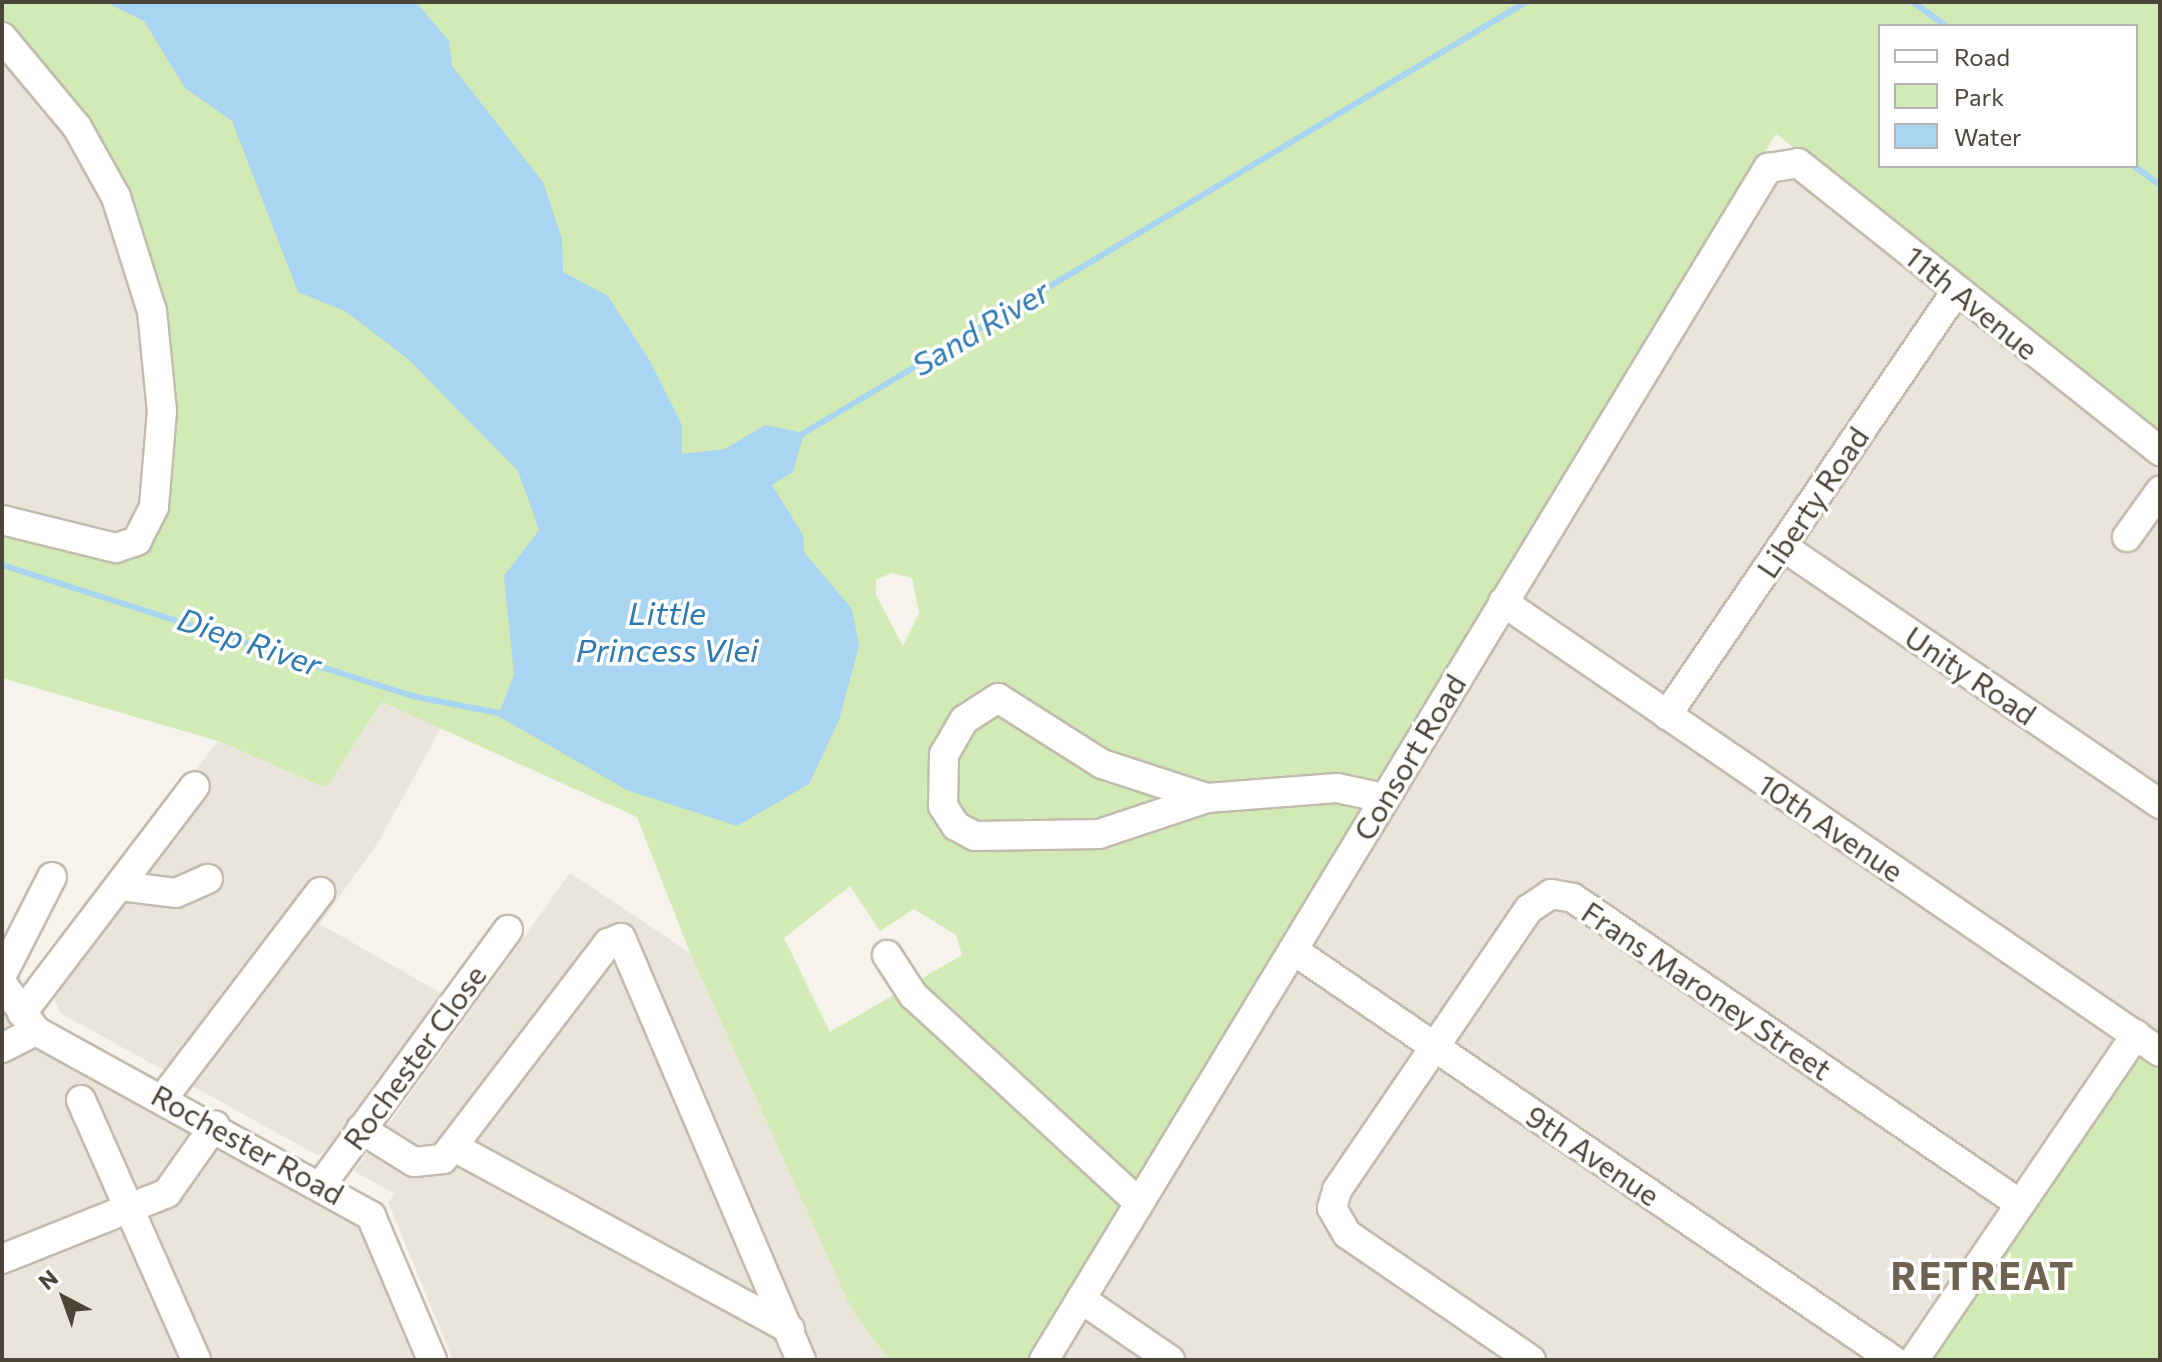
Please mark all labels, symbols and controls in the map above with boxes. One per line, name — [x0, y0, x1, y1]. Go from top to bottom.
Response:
legend — [1878, 24, 2138, 168]
text: Road — [1954, 42, 2010, 71]
text: Park — [1954, 82, 2004, 111]
text: Water — [1954, 122, 2022, 151]
street label: 11th Avenue — [1898, 237, 2046, 367]
water label: Sand River — [904, 271, 1056, 383]
street label: Liberty Road — [1748, 420, 1876, 584]
water label: Little Princess Vlei — [576, 594, 758, 669]
water label: Diep River — [173, 599, 327, 683]
street label: Unity Road — [1899, 618, 2043, 732]
street label: Consort Road — [1345, 667, 1473, 847]
street label: 10th Avenue — [1751, 765, 1911, 889]
street label: Frans Maroney Street — [1576, 893, 1838, 1087]
street label: Rochester Close — [335, 958, 493, 1156]
street label: Rochester Road — [146, 1076, 350, 1212]
street label: 9th Avenue — [1519, 1097, 1667, 1213]
district label: RETREAT — [1890, 1252, 2076, 1298]
north arrow — [24, 1258, 104, 1338]
text: N — [33, 1264, 63, 1295]

